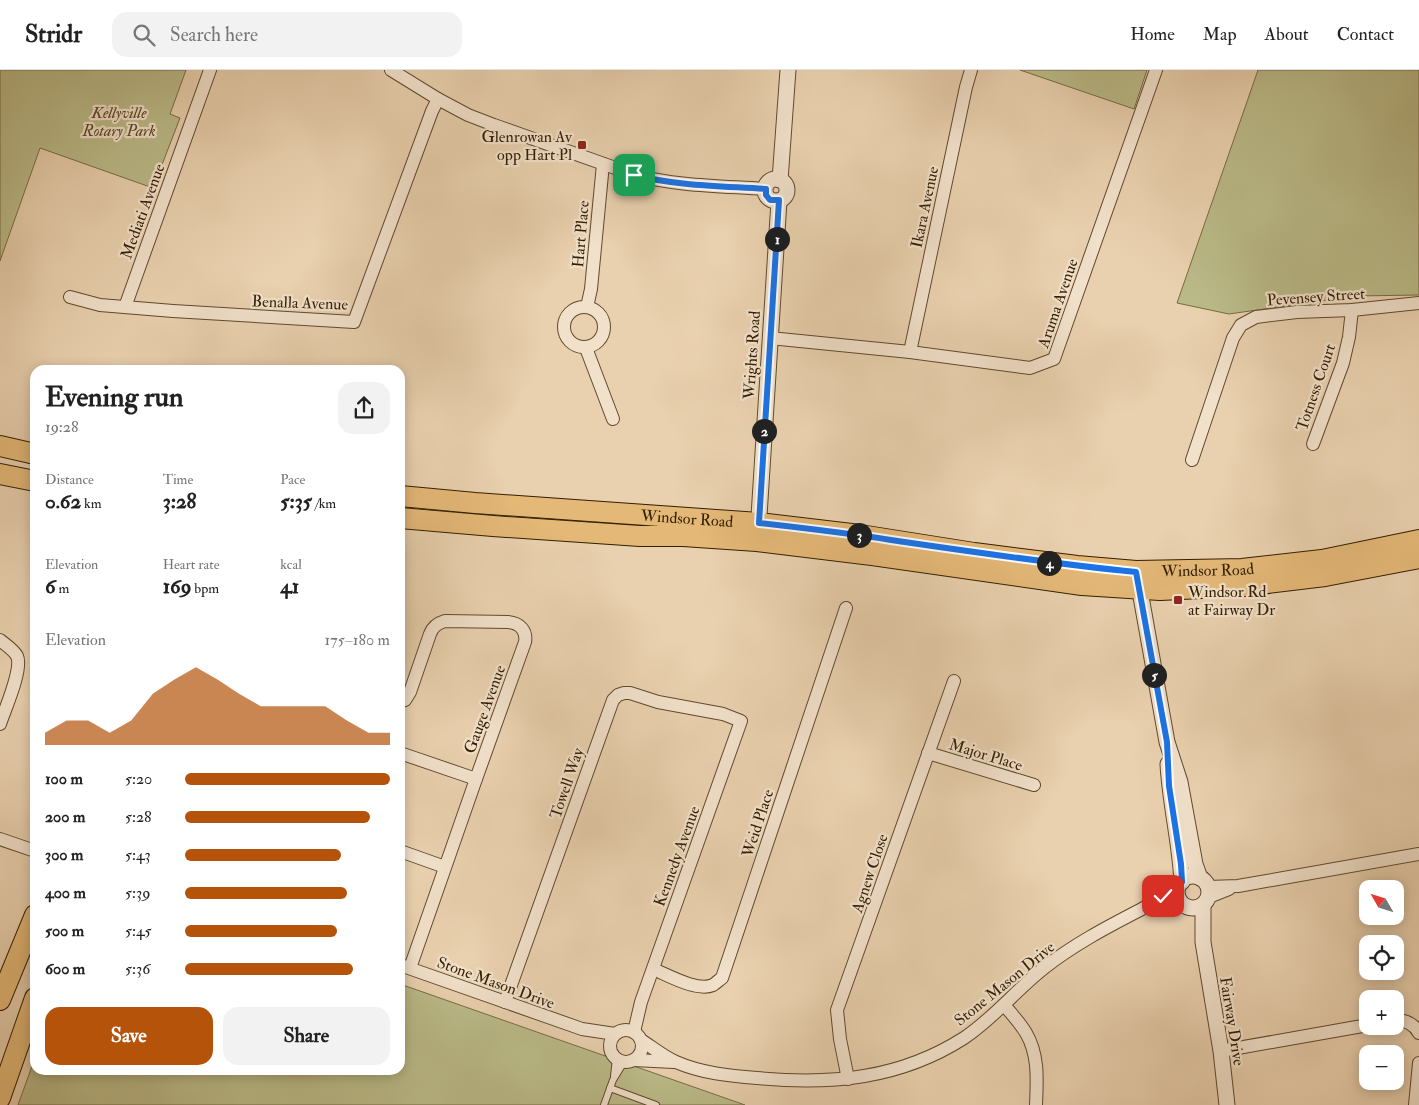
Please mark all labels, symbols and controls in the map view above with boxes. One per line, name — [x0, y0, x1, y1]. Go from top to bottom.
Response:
search box — [112, 12, 462, 57]
text: Stridr — [25, 19, 82, 50]
icon: search — [130, 21, 158, 49]
text: Search here — [170, 23, 258, 47]
text: Home — [1130, 23, 1175, 46]
text: Map — [1203, 23, 1237, 46]
text: About — [1265, 23, 1309, 46]
text: Contact — [1337, 23, 1394, 46]
park label: Kellyville Rotary Park — [81, 103, 156, 141]
place label: Glenrowan Av opp Hart Pl — [481, 127, 573, 166]
marker: Glenrowan Av opp Hart Pl — [576, 139, 588, 151]
pin — [613, 154, 655, 196]
street label: Mediati Avenue — [116, 161, 169, 262]
icon: arrive — [620, 161, 648, 189]
street label: Ikara Avenue — [907, 164, 943, 250]
street label: Hart Place — [568, 199, 594, 269]
pin: 1 — [764, 226, 790, 252]
text: 1 — [775, 231, 780, 248]
street label: Aruma Avenue — [1033, 256, 1083, 352]
street label: Pevensey Street — [1266, 284, 1366, 310]
street label: Benalla Avenue — [251, 291, 349, 315]
street label: Wrights Road — [739, 310, 765, 401]
street label: Totness Court — [1292, 341, 1340, 434]
text: Evening run — [45, 380, 183, 415]
button: share — [338, 382, 390, 434]
text: 19:28 — [45, 417, 78, 437]
pin: 2 — [752, 418, 776, 444]
text: 2 — [761, 423, 768, 440]
text: Distance — [45, 471, 94, 488]
text: Time — [163, 471, 193, 488]
text: Pace — [280, 471, 305, 488]
text: 0.62 — [45, 488, 81, 515]
text: 3:28 — [163, 488, 196, 515]
text: 5:35 — [280, 488, 312, 515]
text: km — [81, 495, 102, 512]
text: /km — [312, 495, 336, 512]
street label: Windsor Road — [639, 506, 734, 532]
pin: 3 — [846, 522, 872, 548]
text: 3 — [857, 527, 862, 544]
pin: 4 — [1036, 550, 1062, 576]
text: 4 — [1046, 555, 1053, 572]
text: Elevation — [45, 556, 98, 573]
text: Heart rate — [163, 556, 220, 573]
text: kcal — [280, 556, 302, 573]
street label: Windsor Road — [1160, 559, 1255, 582]
text: 6 — [45, 573, 56, 600]
text: 169 — [163, 573, 191, 600]
text: 41 — [280, 573, 299, 600]
text: m — [56, 580, 69, 597]
text: bpm — [191, 580, 219, 597]
place label: Windsor Rd at Fairway Dr — [1187, 582, 1275, 620]
marker: Windsor Rd at Fairway Dr — [1172, 594, 1184, 606]
text: Elevation — [45, 630, 106, 650]
text: 175–180 m — [325, 630, 390, 650]
street label: Gauge Avenue — [460, 662, 510, 756]
pin: 5 — [1142, 662, 1166, 688]
text: 5 — [1151, 667, 1158, 684]
street label: Major Place — [946, 734, 1025, 776]
street label: Towell Way — [545, 744, 589, 821]
text: 100 m — [45, 769, 83, 789]
text: 5:20 — [125, 769, 152, 789]
street label: Weid Place — [737, 787, 778, 861]
street label: Kennedy Avenue — [650, 803, 704, 909]
text: 200 m — [45, 807, 85, 827]
text: 5:28 — [125, 807, 152, 827]
street label: Agnew Close — [847, 831, 893, 916]
text: 300 m — [45, 845, 83, 865]
text: 5:43 — [125, 845, 151, 865]
pin — [1142, 875, 1184, 917]
north arrow — [1359, 880, 1404, 925]
map controls — [1359, 880, 1404, 1090]
icon: check — [1149, 882, 1177, 910]
text: 400 m — [45, 883, 86, 903]
text: 5:39 — [125, 883, 150, 903]
text: 500 m — [45, 921, 84, 941]
text: 5:45 — [125, 921, 152, 941]
button: locate — [1359, 935, 1404, 980]
street label: Stone Mason Drive — [950, 937, 1059, 1030]
street label: Stone Mason Drive — [434, 952, 557, 1014]
text: 600 m — [45, 959, 85, 979]
text: 5:36 — [125, 959, 150, 979]
street label: Fairway Drive — [1215, 975, 1249, 1067]
button: + — [1359, 990, 1404, 1035]
button: Save — [45, 1007, 213, 1065]
button: Share — [223, 1007, 390, 1065]
button: − — [1359, 1045, 1404, 1090]

